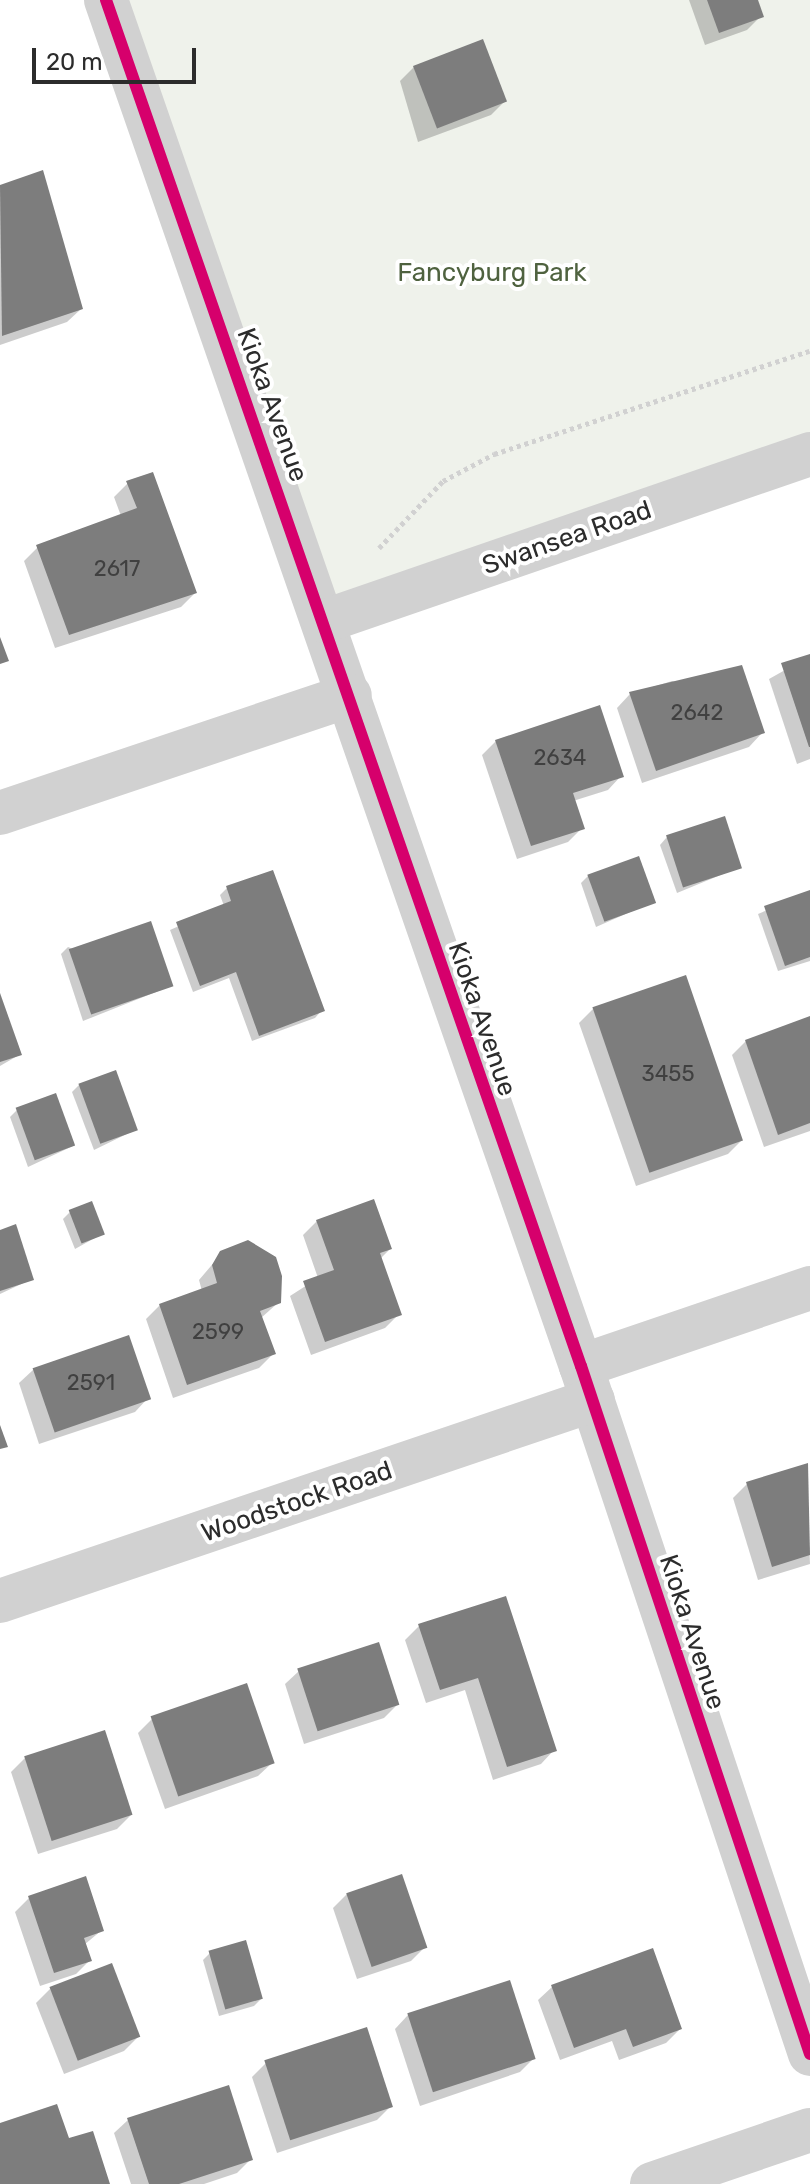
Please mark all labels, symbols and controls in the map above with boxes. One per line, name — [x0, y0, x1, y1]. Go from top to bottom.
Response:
scale bar — [36, 32, 200, 82]
text: 20 m — [46, 48, 103, 76]
park label: Fancyburg Park — [397, 257, 587, 289]
street label: Kioka Avenue — [230, 324, 314, 486]
street label: Swansea Road — [478, 494, 656, 582]
house number: 2617 — [94, 556, 140, 582]
house number: 2642 — [671, 700, 723, 726]
house number: 2634 — [533, 745, 587, 771]
street label: Kioka Avenue — [441, 937, 523, 1101]
house number: 3455 — [641, 1061, 695, 1087]
house number: 2599 — [192, 1319, 244, 1345]
house number: 2591 — [67, 1370, 115, 1396]
street label: Woodstock Road — [198, 1455, 396, 1549]
street label: Kioka Avenue — [652, 1550, 732, 1714]

